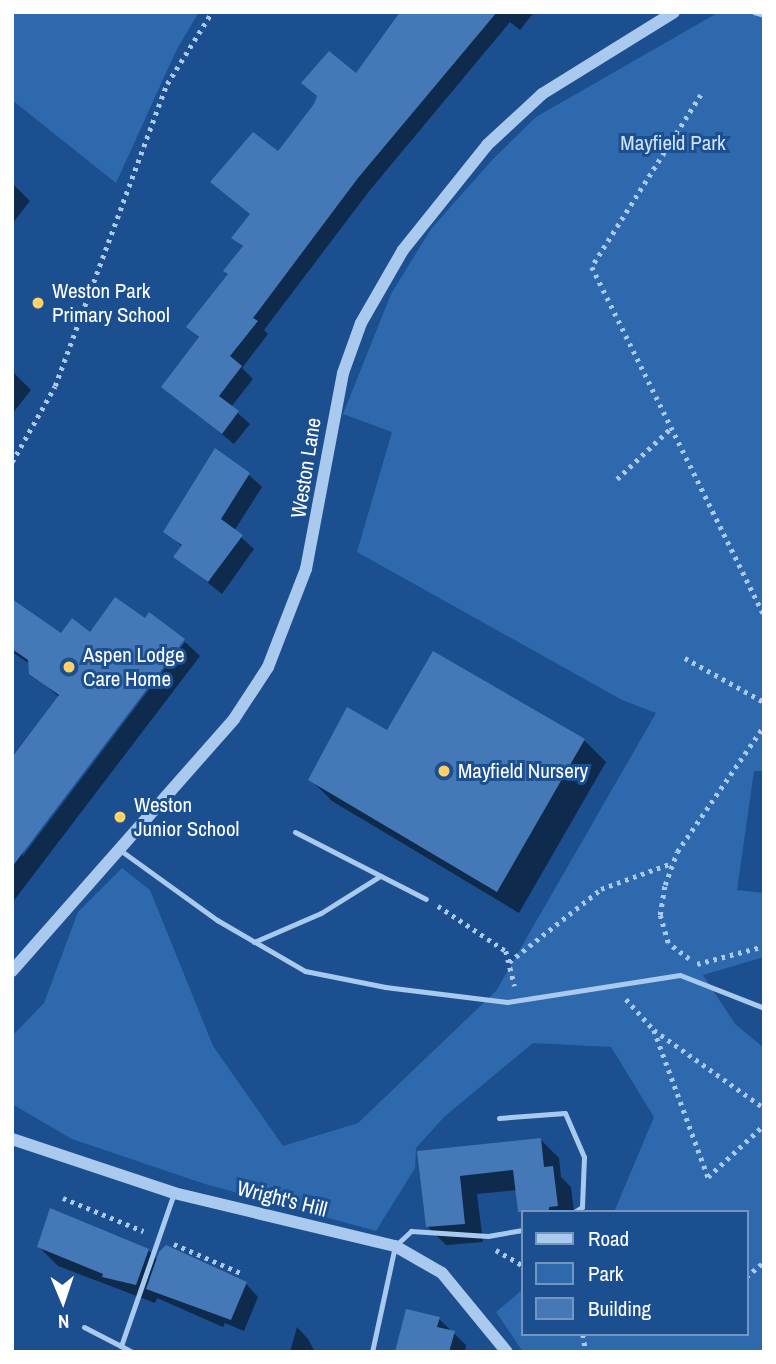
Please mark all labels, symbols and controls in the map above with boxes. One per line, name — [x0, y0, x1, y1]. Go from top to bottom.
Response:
park label: Mayfield Park — [620, 130, 726, 156]
place label: Weston Park Primary School — [52, 278, 170, 328]
marker: Weston Park Primary School — [30, 295, 46, 311]
street label: Weston Lane — [286, 416, 326, 520]
place label: Aspen Lodge Care Home — [83, 642, 184, 692]
marker: Aspen Lodge Care Home — [61, 659, 77, 675]
place label: Mayfield Nursery — [458, 758, 588, 784]
marker: Mayfield Nursery — [436, 763, 452, 779]
place label: Weston Junior School — [134, 792, 239, 842]
marker: Weston Junior School — [112, 809, 128, 825]
street label: Wright's Hill — [234, 1176, 330, 1222]
legend — [520, 1210, 748, 1336]
text: Road — [588, 1224, 629, 1253]
text: Park — [588, 1259, 623, 1288]
north arrow — [28, 1266, 98, 1336]
text: Building — [588, 1294, 651, 1323]
text: N — [58, 1309, 70, 1335]

